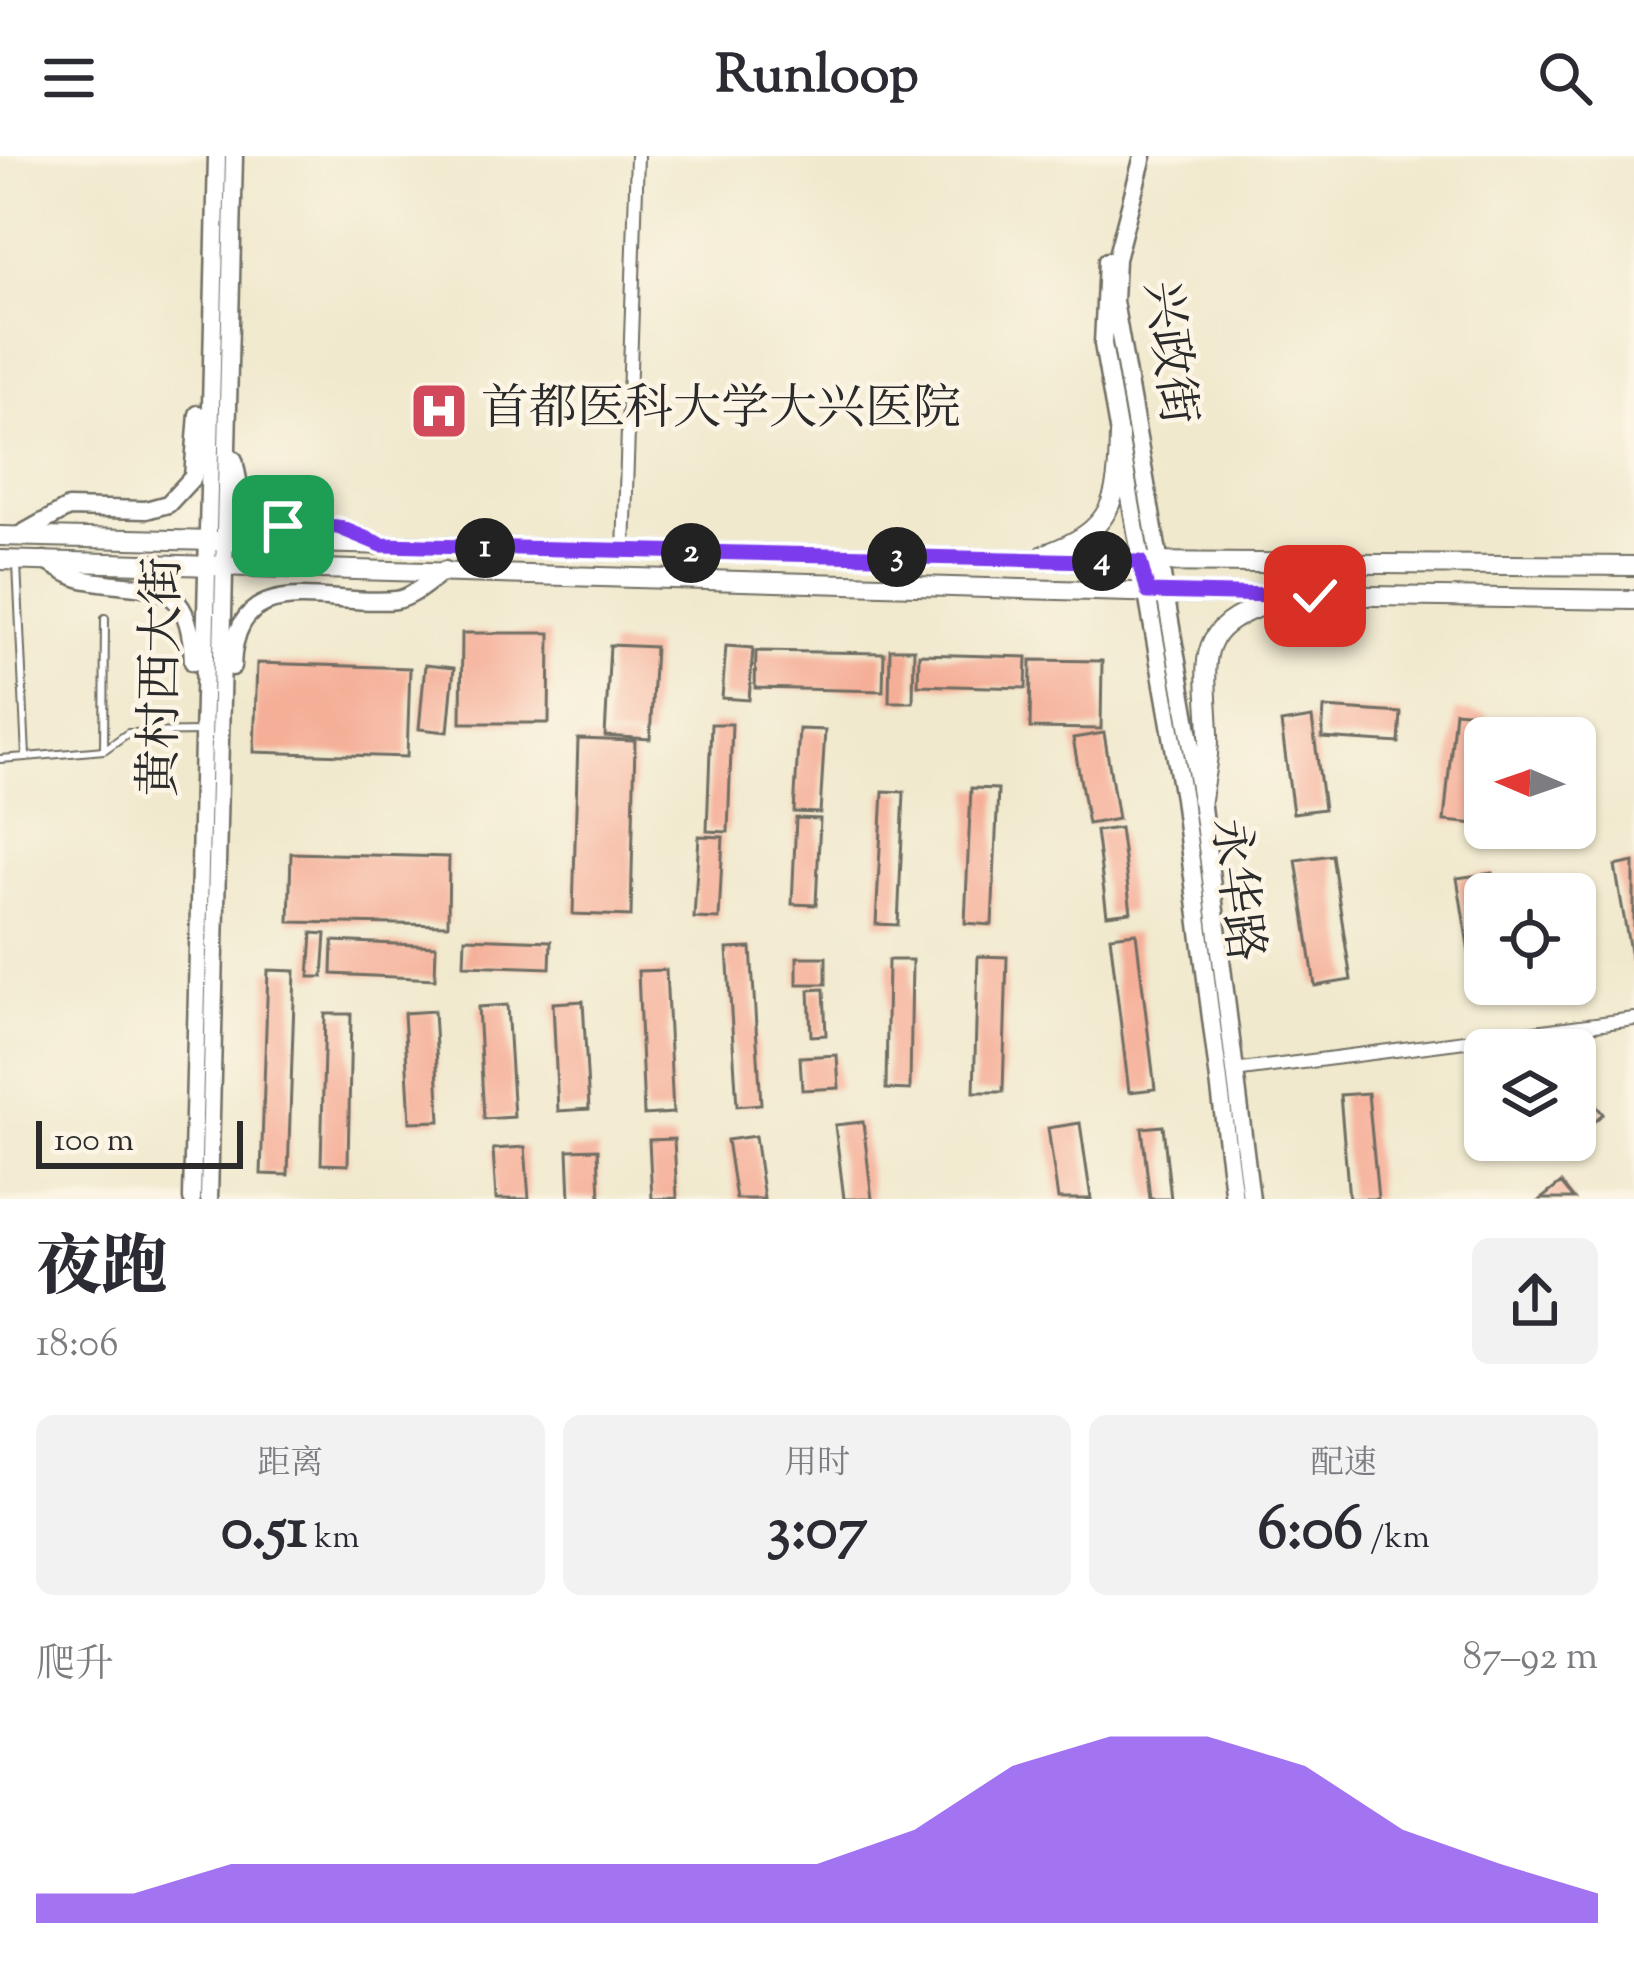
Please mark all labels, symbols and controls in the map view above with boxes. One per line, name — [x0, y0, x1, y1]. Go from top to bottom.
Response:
text: Runloop — [715, 39, 919, 117]
icon: menu — [36, 45, 102, 111]
icon: search — [1532, 45, 1598, 111]
street label: 兴政街 — [1124, 277, 1210, 429]
place label: 首都医科大学大兴医院 — [481, 377, 961, 446]
hospital icon: 首都医科大学大兴医院 — [408, 380, 470, 442]
pin — [232, 475, 334, 577]
icon: arrive — [250, 493, 316, 559]
pin: 1 — [455, 518, 515, 578]
pin: 2 — [661, 523, 721, 583]
text: 1 — [479, 524, 491, 572]
pin: 3 — [867, 527, 927, 587]
text: 2 — [683, 529, 699, 577]
pin: 4 — [1072, 531, 1132, 591]
text: 3 — [890, 533, 904, 581]
text: 4 — [1094, 537, 1110, 585]
pin — [1264, 545, 1366, 647]
street label: 黄村西大街 — [127, 556, 201, 798]
icon: check — [1282, 563, 1348, 629]
north arrow — [1464, 717, 1596, 849]
map controls — [1464, 717, 1596, 1161]
street label: 永华路 — [1191, 814, 1277, 966]
button: locate — [1464, 873, 1596, 1005]
button: layers — [1464, 1029, 1596, 1161]
scale bar — [36, 1115, 243, 1168]
text: 100 m — [54, 1118, 134, 1166]
text: 夜跑 — [36, 1225, 168, 1320]
button: share — [1472, 1238, 1598, 1364]
text: 18:06 — [36, 1318, 119, 1374]
text: 距离 — [257, 1441, 323, 1489]
text: 用时 — [784, 1441, 850, 1489]
text: 配速 — [1311, 1441, 1377, 1489]
text: 0.51 — [221, 1489, 307, 1576]
text: 3:07 — [766, 1489, 868, 1576]
text: 6:06 — [1257, 1489, 1363, 1576]
text: km — [307, 1515, 360, 1563]
text: /km — [1363, 1515, 1430, 1563]
text: 87–92 m — [1462, 1631, 1598, 1687]
text: 爬升 — [36, 1639, 114, 1695]

